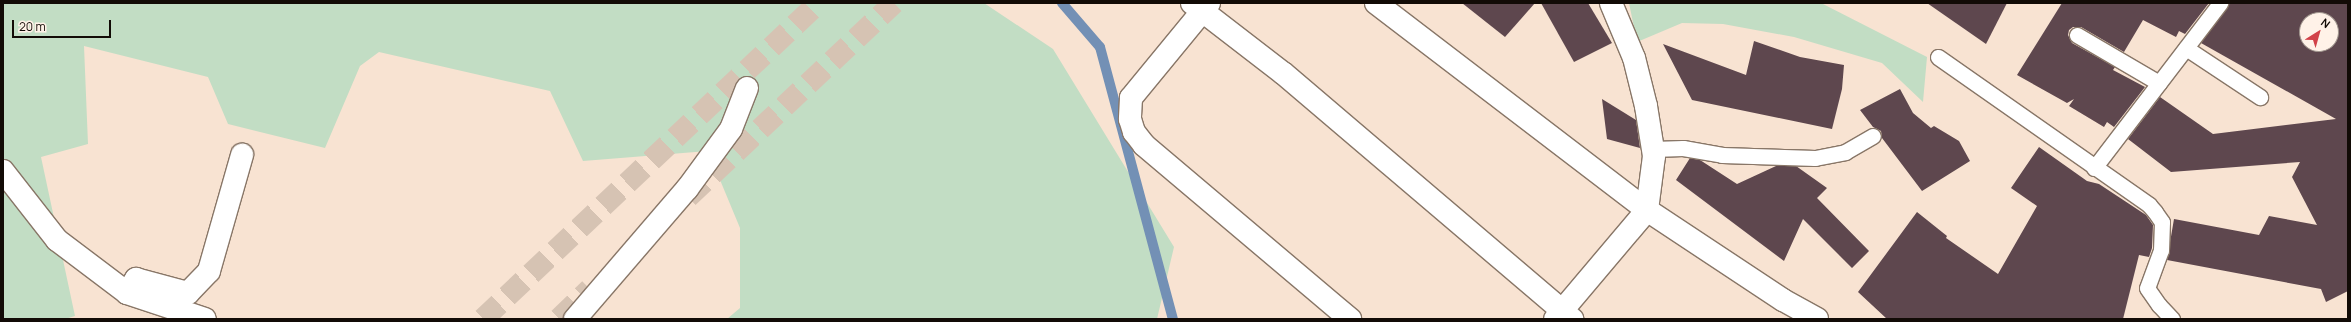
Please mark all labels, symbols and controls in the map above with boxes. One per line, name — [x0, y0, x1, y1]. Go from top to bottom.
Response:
scale bar — [14, 12, 113, 38]
north arrow — [2299, 12, 2339, 52]
text: N — [2318, 14, 2334, 31]
text: 20 m — [19, 18, 46, 35]

